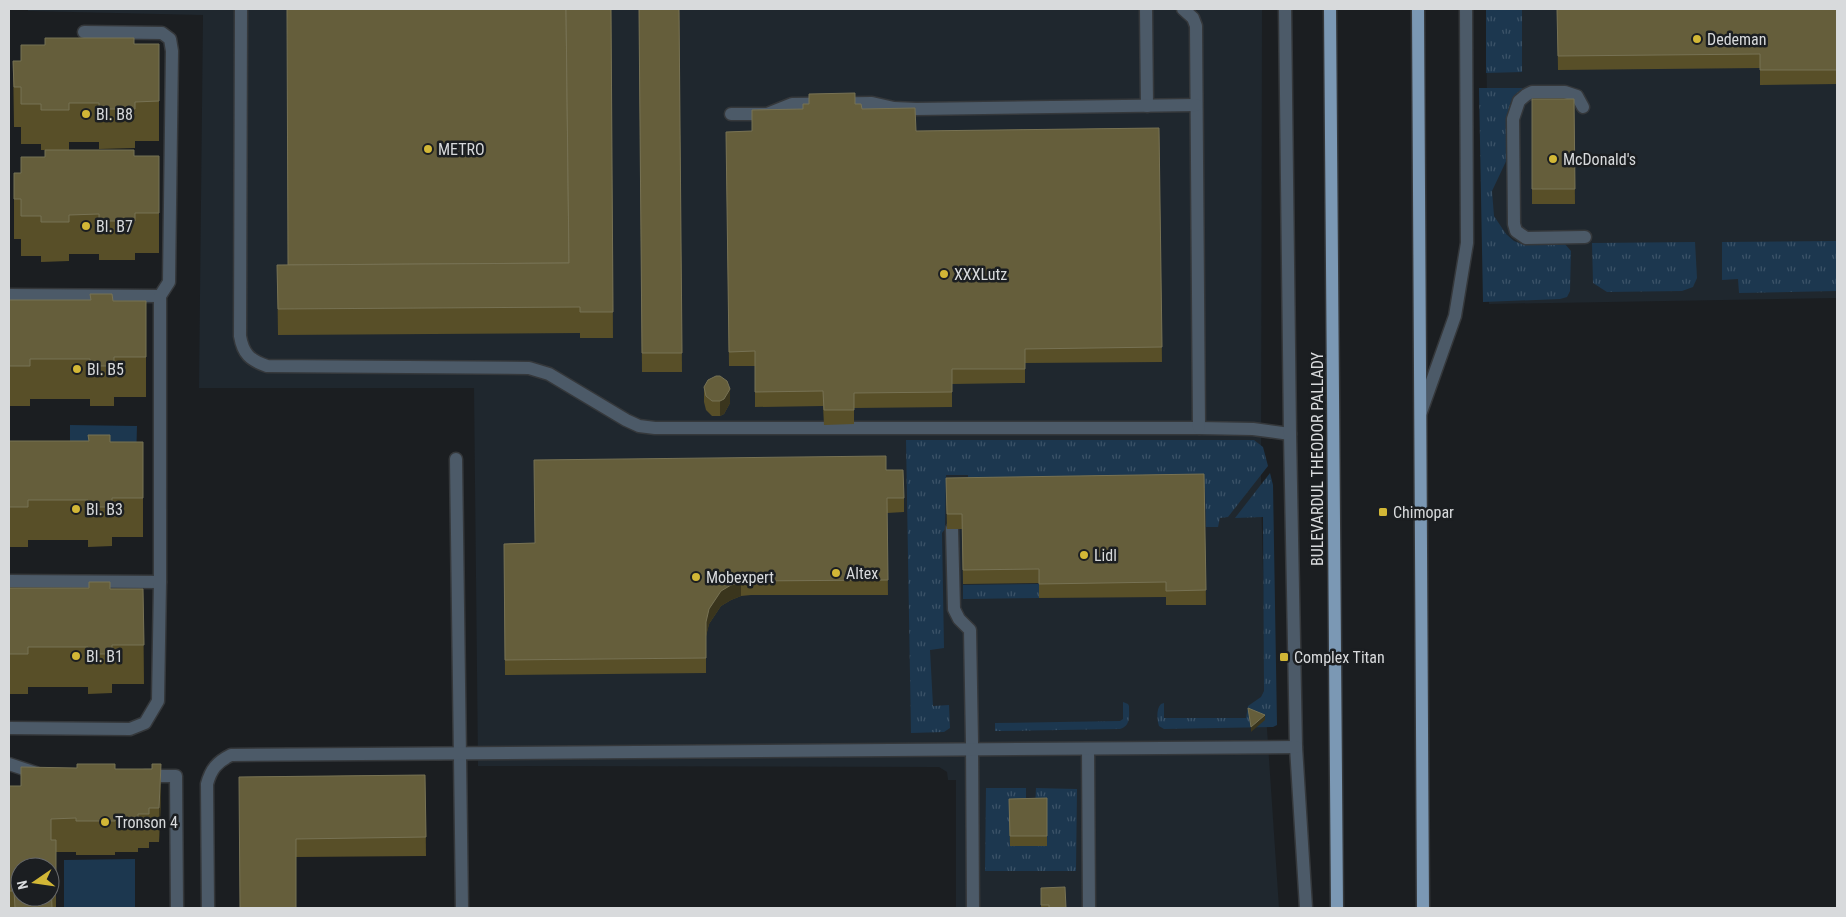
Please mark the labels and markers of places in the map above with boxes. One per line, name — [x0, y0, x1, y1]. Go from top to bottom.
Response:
place label: Dedeman — [1707, 30, 1767, 49]
marker: Dedeman — [1691, 33, 1703, 45]
place label: Bl. B8 — [96, 105, 133, 124]
marker: Bl. B8 — [80, 108, 92, 120]
place label: METRO — [438, 140, 485, 159]
marker: METRO — [422, 143, 434, 155]
place label: McDonald's — [1563, 150, 1636, 169]
marker: McDonald's — [1547, 153, 1559, 165]
place label: Bl. B7 — [96, 217, 133, 236]
marker: Bl. B7 — [80, 220, 92, 232]
place label: XXXLutz — [954, 265, 1007, 284]
marker: XXXLutz — [938, 268, 950, 280]
place label: Bl. B5 — [87, 360, 124, 379]
marker: Bl. B5 — [71, 363, 83, 375]
place label: Bl. B3 — [86, 500, 123, 519]
marker: Bl. B3 — [70, 503, 82, 515]
place label: Chimopar — [1393, 503, 1454, 522]
marker: Chimopar — [1377, 506, 1389, 518]
place label: Lidl — [1094, 546, 1117, 565]
marker: Lidl — [1078, 549, 1090, 561]
place label: Altex — [846, 564, 878, 583]
marker: Altex — [830, 567, 842, 579]
place label: Mobexpert — [706, 568, 774, 587]
marker: Mobexpert — [690, 571, 702, 583]
place label: Bl. B1 — [86, 647, 123, 666]
place label: Complex Titan — [1294, 648, 1385, 667]
marker: Bl. B1 — [70, 650, 82, 662]
marker: Complex Titan — [1278, 651, 1290, 663]
place label: Tronson 4 — [115, 813, 178, 832]
marker: Tronson 4 — [99, 816, 111, 828]

